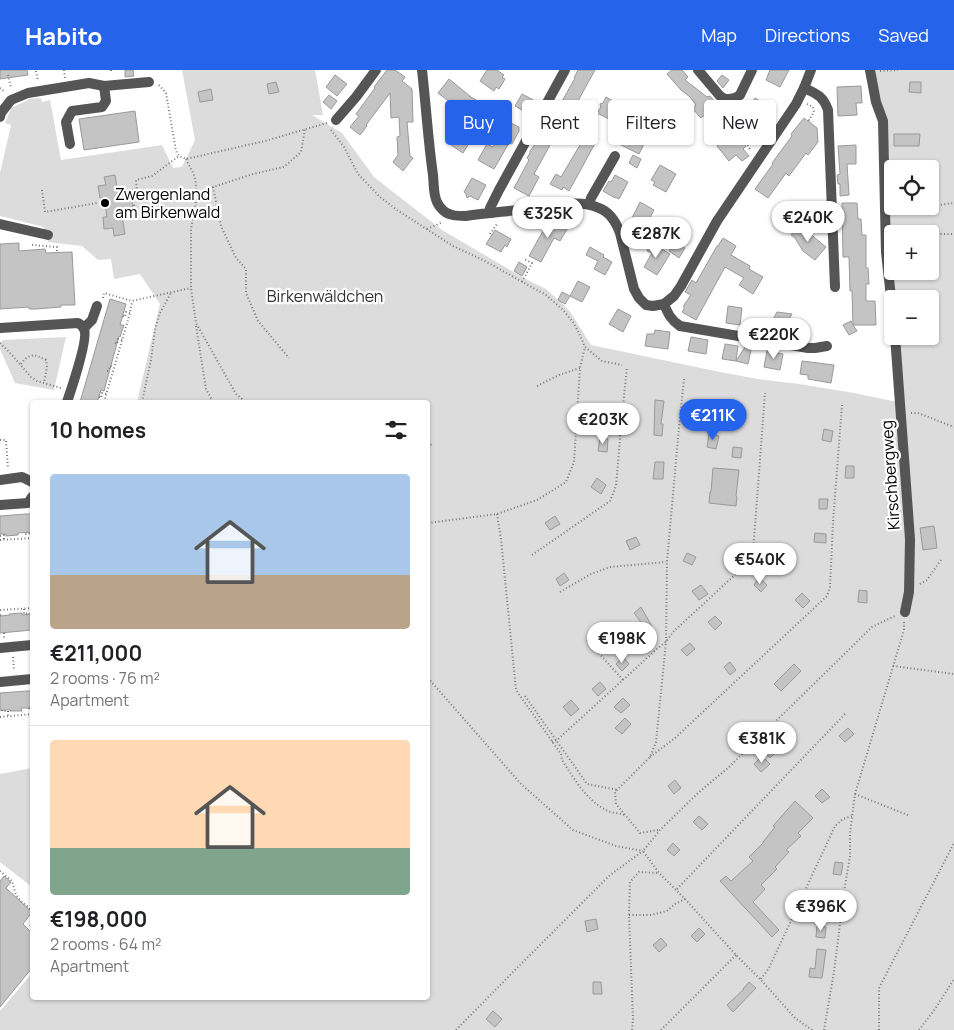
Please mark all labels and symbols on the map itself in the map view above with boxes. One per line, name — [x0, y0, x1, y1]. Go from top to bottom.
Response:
place label: Zwergenland am Birkenwald — [115, 183, 220, 223]
pin: €325K — [513, 196, 583, 239]
marker: Zwergenland am Birkenwald — [99, 197, 111, 209]
pin: €240K — [773, 200, 843, 243]
pin: €287K — [621, 216, 691, 259]
park label: Birkenwäldchen — [267, 285, 383, 307]
pin: €220K — [739, 318, 809, 360]
pin: €211K — [678, 398, 748, 441]
pin: €203K — [568, 402, 638, 445]
street label: Kirschbergweg — [875, 419, 905, 531]
pin: €540K — [725, 542, 795, 585]
pin: €198K — [587, 622, 657, 664]
pin: €381K — [727, 722, 797, 764]
pin: €396K — [786, 890, 856, 932]

